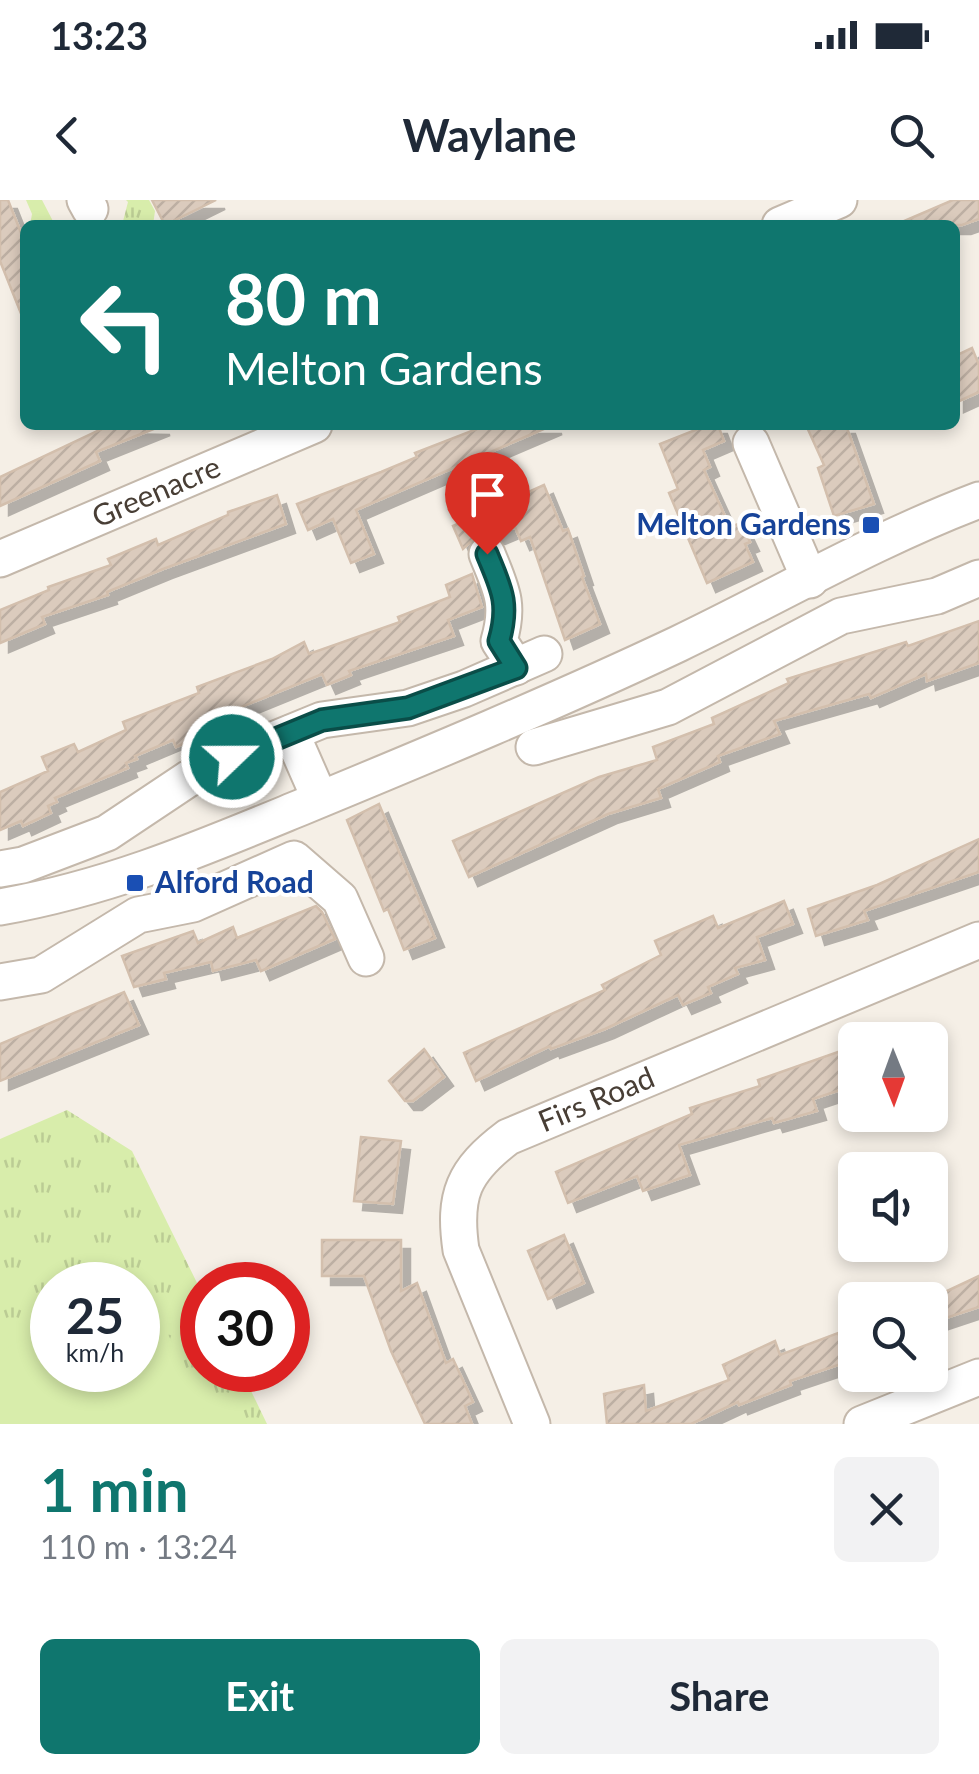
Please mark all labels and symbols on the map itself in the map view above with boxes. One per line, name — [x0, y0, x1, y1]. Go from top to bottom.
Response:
street label: Greenacre — [86, 447, 225, 534]
pin — [445, 452, 530, 555]
place label: Melton Gardens — [636, 505, 851, 541]
marker: Melton Gardens — [860, 514, 882, 536]
position arrow — [180, 705, 284, 809]
place label: Alford Road — [154, 863, 314, 899]
marker: Alford Road — [124, 872, 146, 894]
north arrow — [838, 1022, 948, 1132]
street label: Firs Road — [532, 1058, 659, 1138]
speed limit sign: 30 — [180, 1262, 310, 1392]

